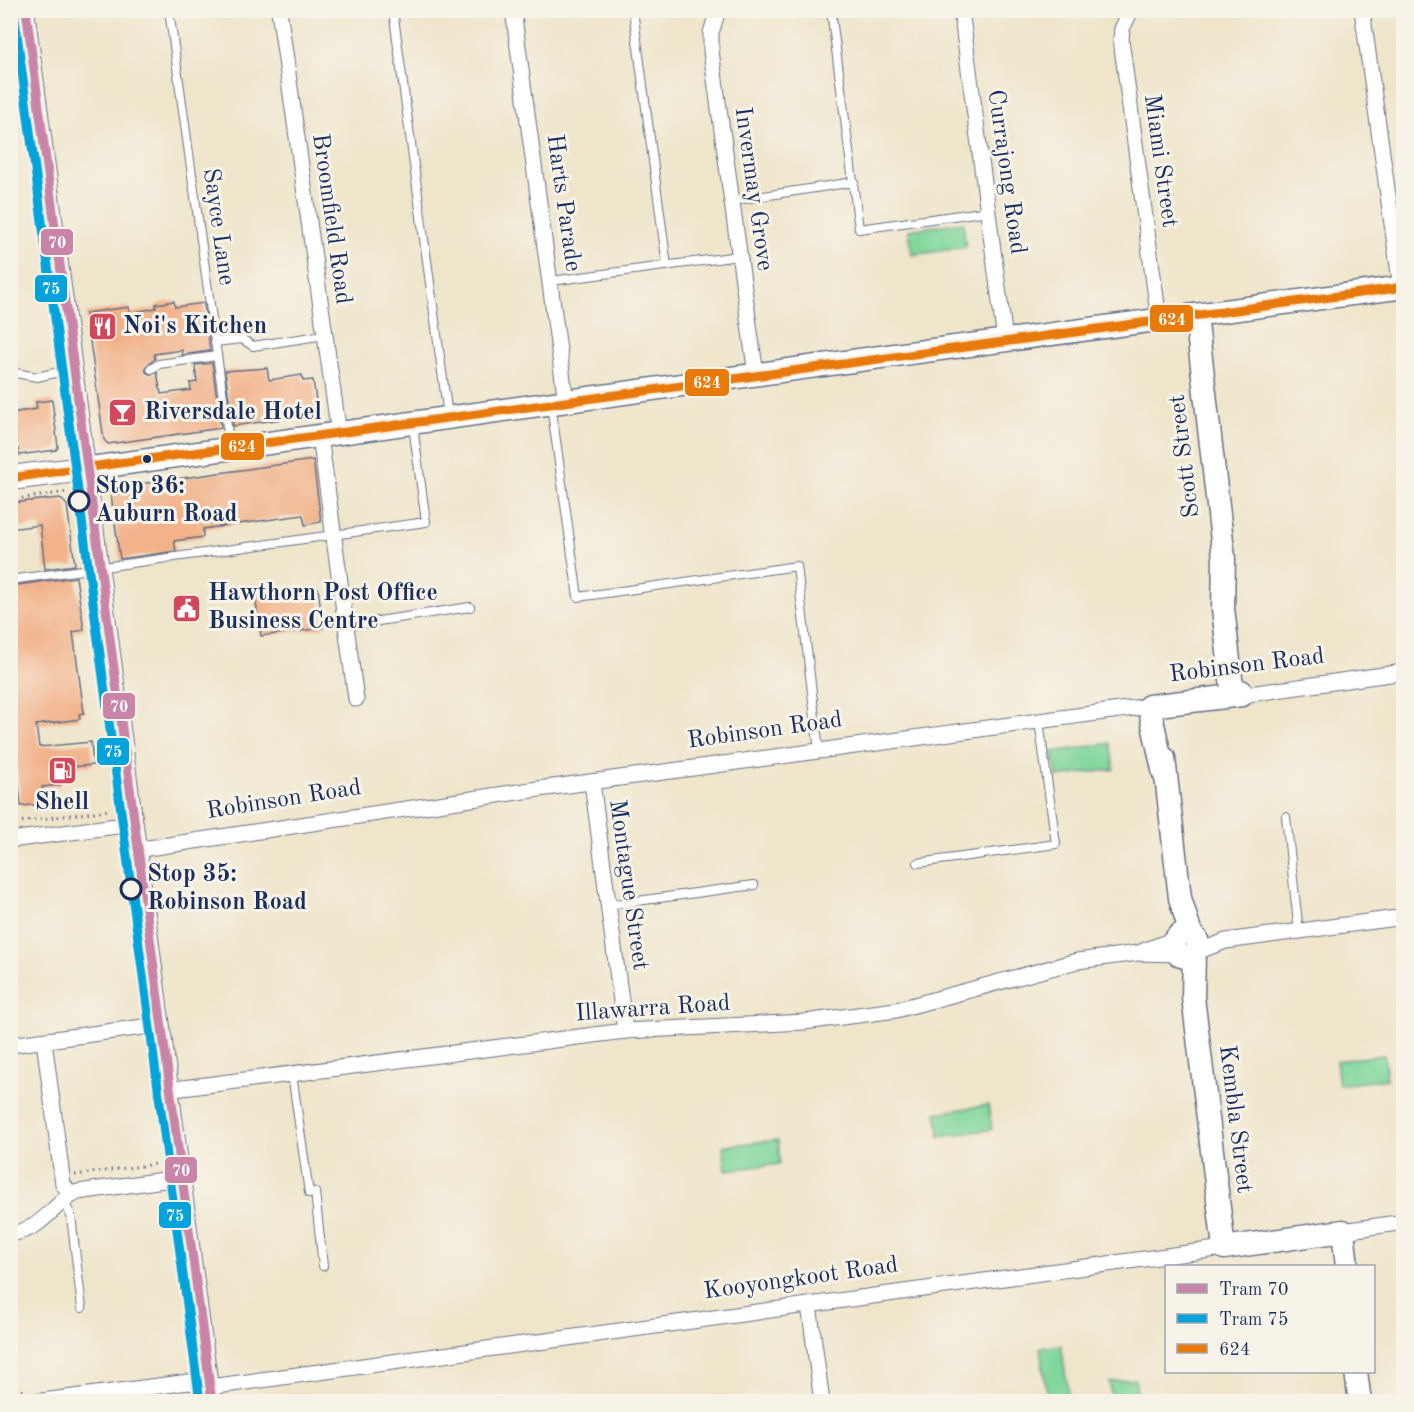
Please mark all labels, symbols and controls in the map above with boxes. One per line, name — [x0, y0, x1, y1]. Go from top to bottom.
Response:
street label: Currajong Road — [983, 88, 1029, 256]
street label: Miami Street — [1139, 93, 1181, 229]
street label: Invermay Grove — [730, 105, 776, 273]
street label: Broomfield Road — [307, 132, 355, 306]
street label: Harts Parade — [541, 133, 585, 273]
street label: Sayce Lane — [198, 167, 238, 287]
line badge: 70 — [40, 228, 74, 256]
text: 70 — [48, 236, 66, 252]
line badge: 75 — [34, 274, 68, 303]
text: 75 — [42, 282, 60, 298]
line badge: 624 — [1149, 304, 1194, 333]
restaurant icon: Noi's Kitchen — [86, 311, 118, 343]
text: 624 — [1158, 313, 1186, 329]
place label: Noi's Kitchen — [123, 315, 267, 339]
line badge: 624 — [684, 368, 730, 397]
text: 624 — [693, 376, 721, 392]
street label: Scott Street — [1166, 393, 1204, 519]
bar icon: Riversdale Hotel — [107, 397, 139, 429]
place label: Riversdale Hotel — [144, 401, 322, 425]
line badge: 624 — [220, 432, 265, 461]
text: 624 — [228, 440, 256, 456]
unlabelled marker — [141, 453, 153, 465]
place label: Stop 36: Auburn Road — [95, 475, 237, 527]
marker: Stop 36: Auburn Road — [68, 490, 90, 512]
place label: Hawthorn Post Office Business Centre — [208, 582, 438, 634]
public building icon: Hawthorn Post Office Business Centre — [171, 592, 203, 624]
street label: Robinson Road — [1168, 645, 1326, 687]
line badge: 70 — [102, 692, 136, 720]
text: 70 — [110, 700, 128, 716]
street label: Robinson Road — [686, 708, 844, 754]
line badge: 75 — [96, 737, 130, 766]
text: 75 — [104, 745, 122, 761]
fuel station icon: Shell — [46, 754, 78, 786]
street label: Robinson Road — [205, 776, 363, 824]
place label: Shell — [35, 791, 89, 815]
street label: Montague Street — [604, 798, 652, 972]
place label: Stop 35: Robinson Road — [147, 862, 307, 915]
marker: Stop 35: Robinson Road — [120, 878, 142, 900]
street label: Illawarra Road — [575, 992, 731, 1026]
street label: Kembla Street — [1214, 1043, 1256, 1195]
line badge: 70 — [164, 1156, 198, 1184]
text: 70 — [172, 1164, 190, 1180]
line badge: 75 — [158, 1201, 192, 1229]
text: 75 — [166, 1209, 184, 1225]
street label: Kooyongkoot Road — [702, 1253, 900, 1305]
legend — [1165, 1265, 1375, 1373]
text: Tram 70 — [1219, 1281, 1288, 1299]
text: Tram 75 — [1219, 1311, 1288, 1329]
text: 624 — [1219, 1341, 1250, 1359]

